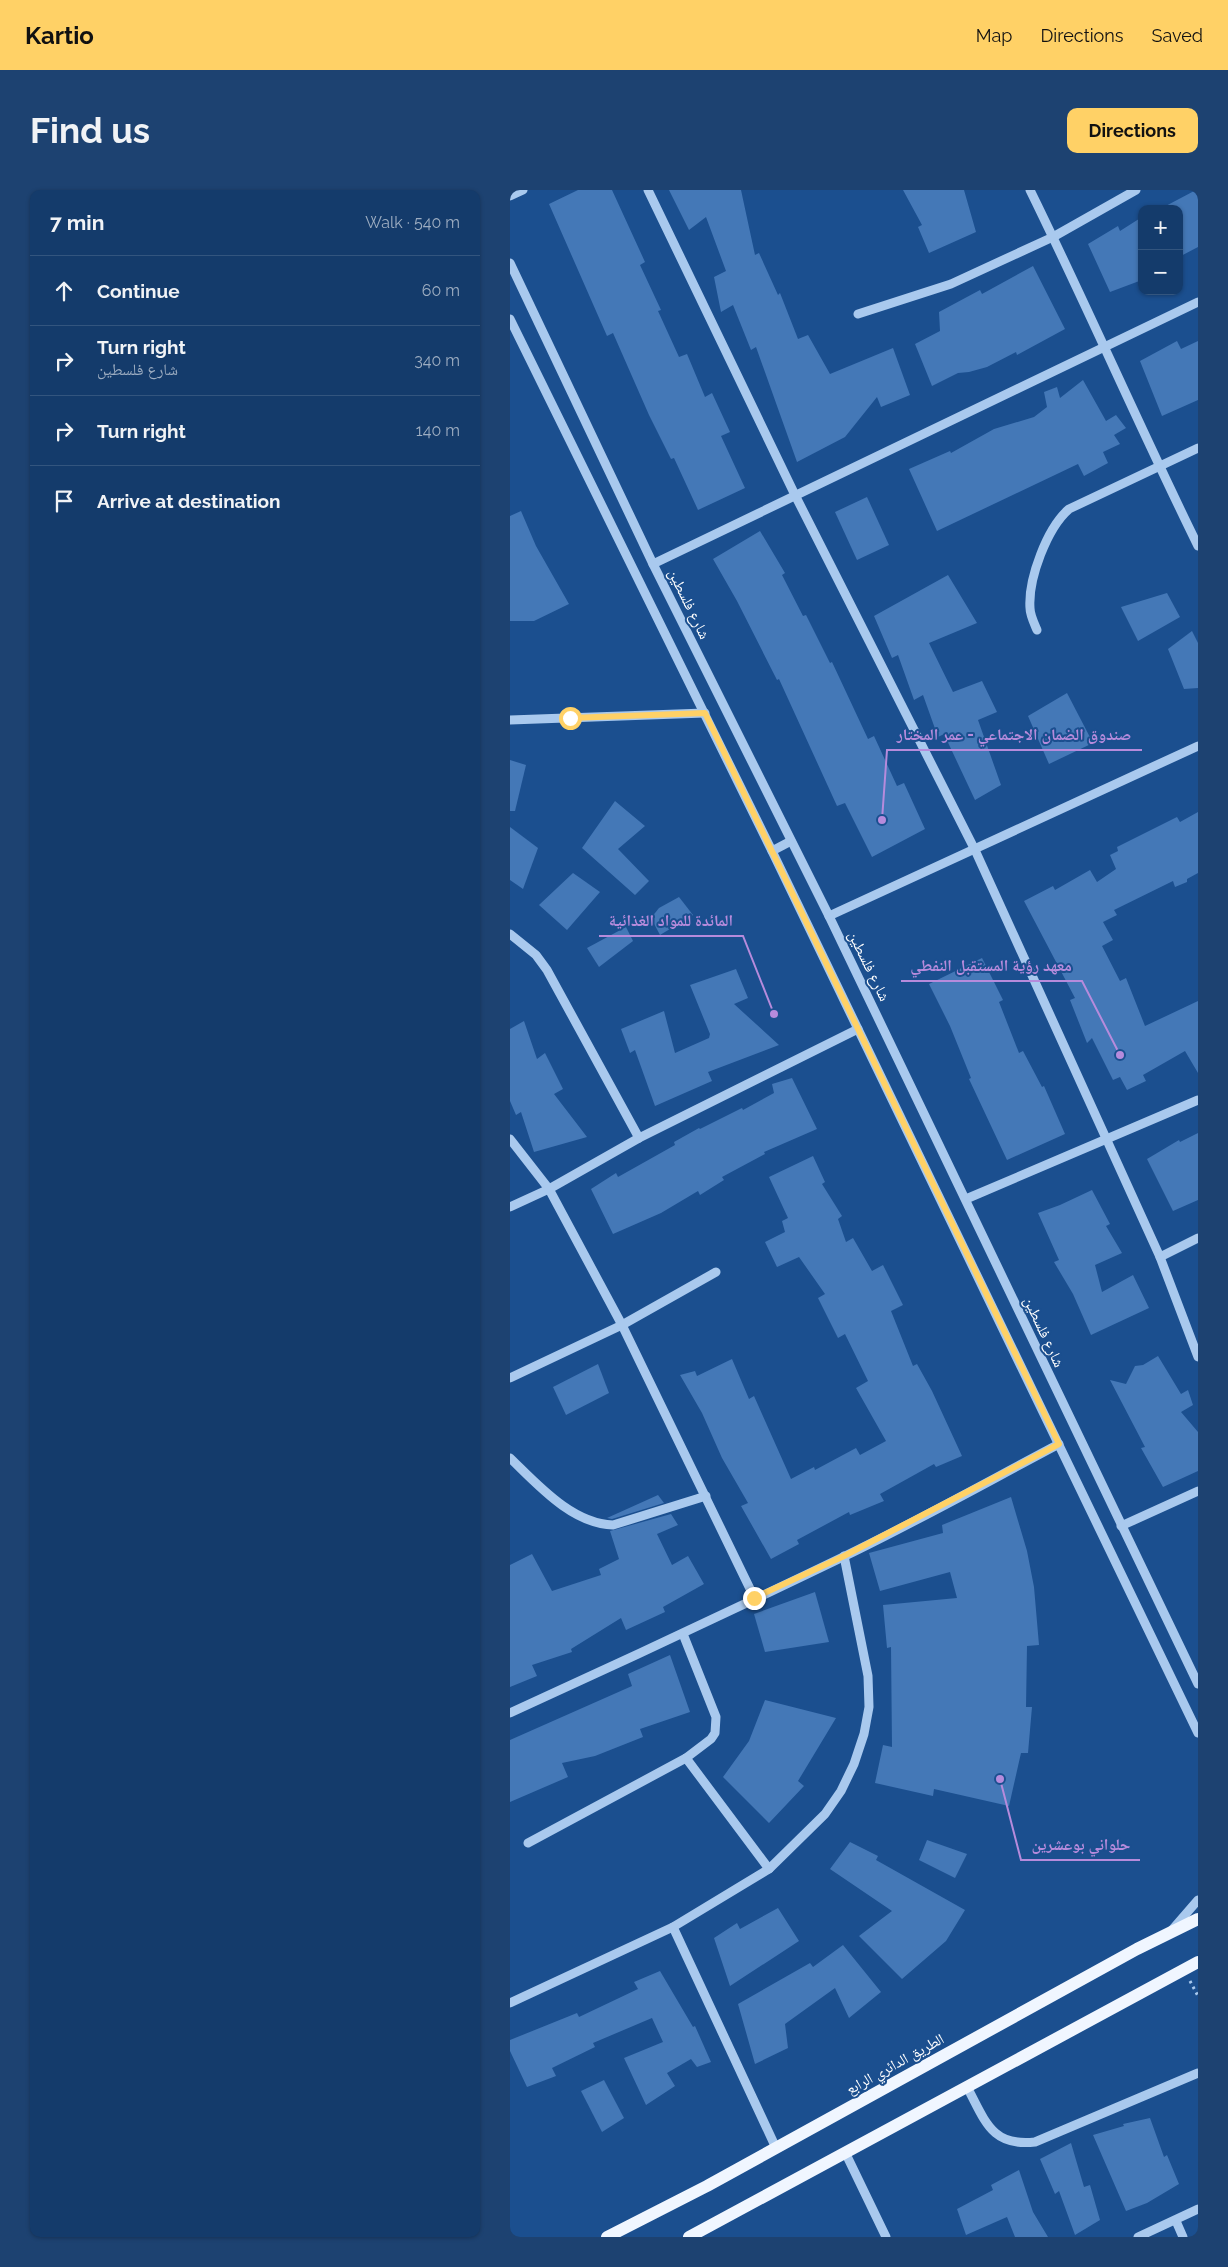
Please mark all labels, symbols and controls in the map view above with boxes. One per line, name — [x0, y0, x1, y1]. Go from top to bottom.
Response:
text: Kartio — [25, 21, 94, 50]
text: Map — [976, 25, 1012, 46]
text: Directions — [1040, 25, 1124, 46]
text: Saved — [1152, 25, 1203, 46]
button: Directions — [1067, 108, 1198, 153]
text: Find us — [30, 110, 150, 151]
map controls — [1138, 205, 1183, 295]
button: + — [1138, 205, 1183, 250]
text: 7 min — [50, 210, 104, 235]
text: Walk · 540 m — [365, 213, 460, 232]
button: − — [1138, 250, 1183, 295]
icon: ahead — [50, 277, 78, 305]
text: Continue — [97, 280, 180, 302]
text: 60 m — [422, 281, 460, 300]
text: Turn right — [97, 336, 186, 358]
icon: right — [50, 347, 78, 375]
text: 340 m — [414, 351, 460, 370]
text: شارع فلسطين — [97, 360, 178, 379]
icon: right — [50, 417, 78, 445]
text: Turn right — [97, 420, 186, 442]
text: 140 m — [416, 421, 460, 440]
icon: arrive — [50, 487, 78, 515]
text: Arrive at destination — [97, 490, 281, 512]
street label: شارع فلسطين — [663, 566, 714, 643]
route start — [559, 707, 582, 730]
callout: صندوق الضمان الاجتماعي - عمر المختار — [887, 719, 1142, 750]
text: صندوق الضمان الاجتماعي - عمر المختار — [896, 725, 1131, 747]
callout: المائدة للمواد الغذائية — [599, 905, 743, 936]
text: المائدة للمواد الغذائية — [609, 911, 733, 930]
street label: شارع فلسطين — [843, 928, 894, 1005]
callout: معهد رؤية المستقبل النفطي — [901, 950, 1082, 981]
text: معهد رؤية المستقبل النفطي — [910, 956, 1072, 978]
street label: شارع فلسطين — [1019, 1294, 1068, 1371]
route end — [743, 1587, 766, 1610]
callout: حلواني بوعشرين — [1021, 1829, 1140, 1860]
text: حلواني بوعشرين — [1032, 1835, 1130, 1857]
street label: الطريق الدائري الرابع — [843, 2030, 948, 2101]

